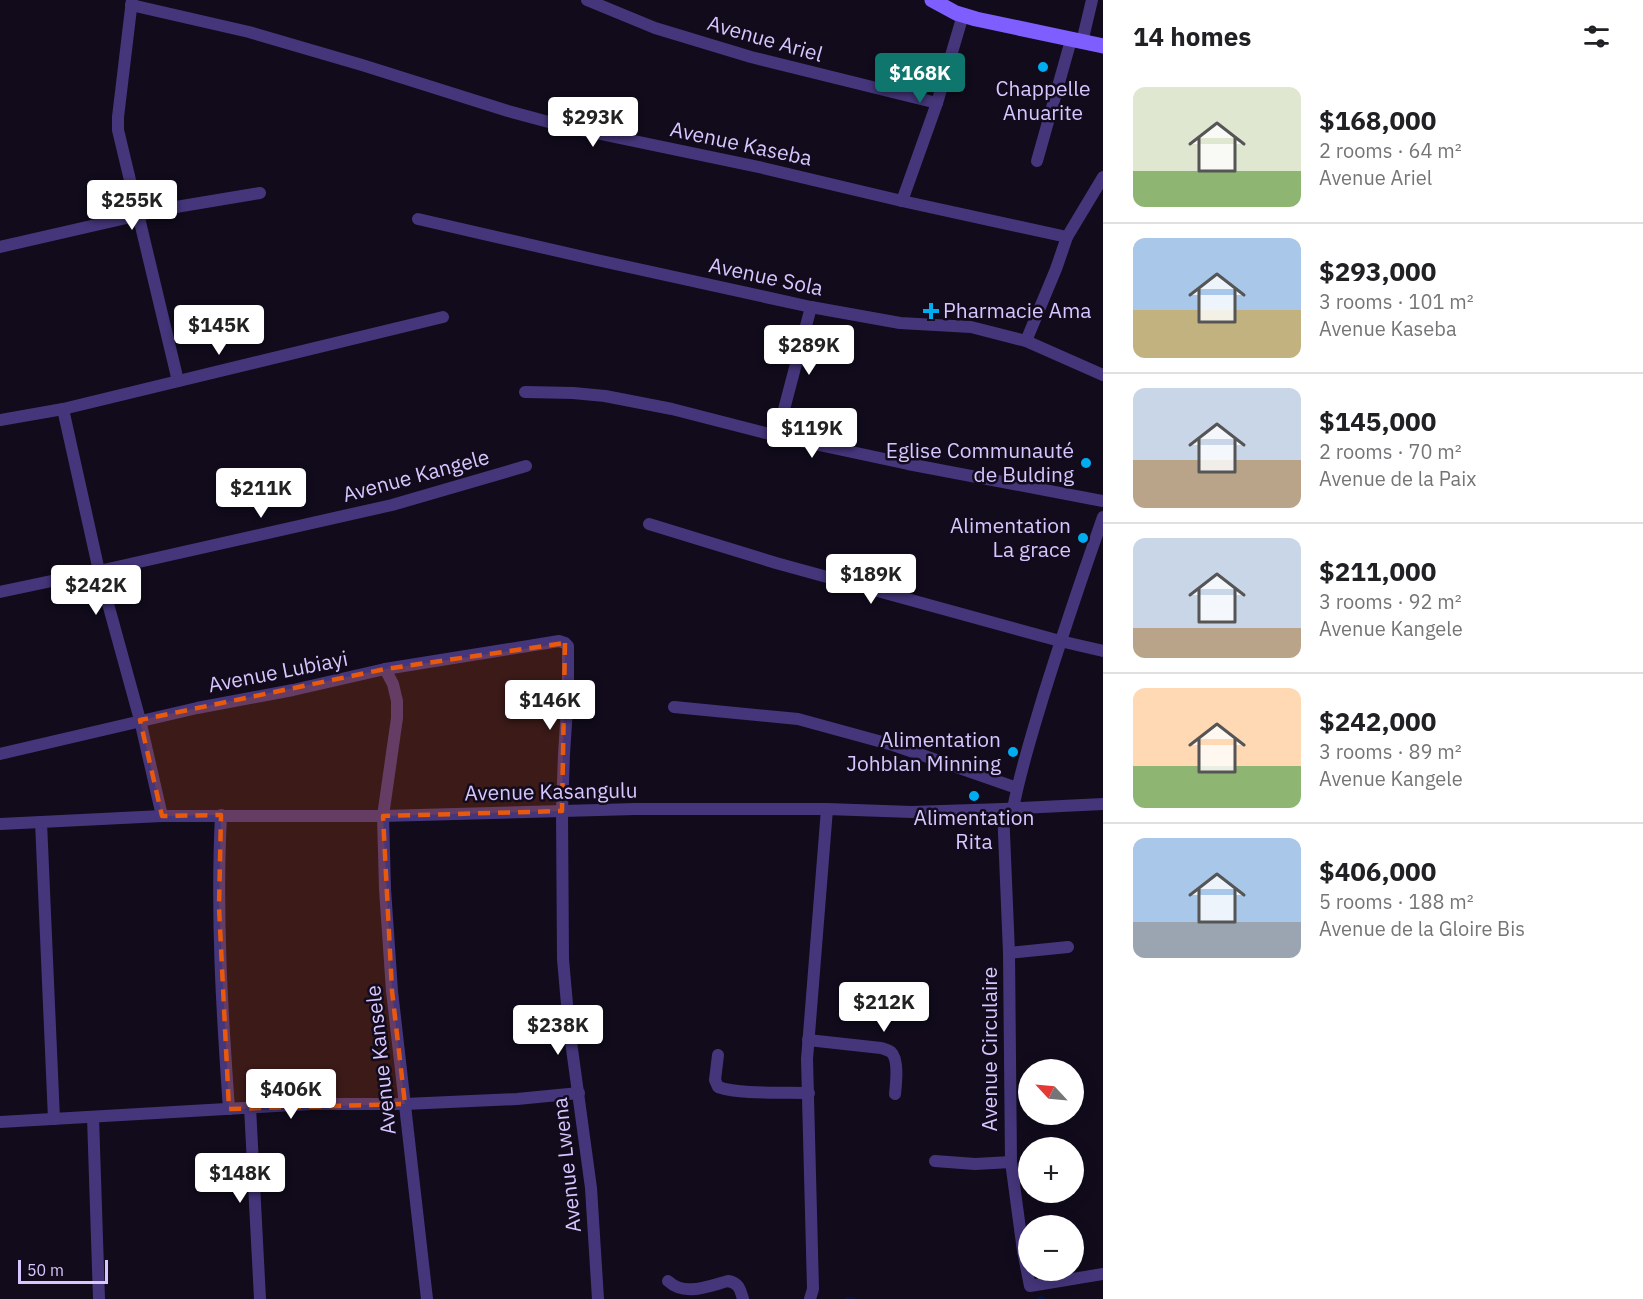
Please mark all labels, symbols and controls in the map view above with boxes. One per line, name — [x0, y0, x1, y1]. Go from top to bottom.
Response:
street label: Avenue Ariel — [704, 8, 826, 68]
text: 14 homes — [1133, 19, 1251, 53]
icon: filters — [1580, 20, 1613, 53]
pin: $168K — [878, 53, 962, 104]
text: $168K — [889, 59, 951, 86]
marker: Chappelle Anuarite — [1036, 60, 1050, 74]
place label: Chappelle Anuarite — [996, 74, 1090, 126]
pin: $293K — [551, 97, 635, 148]
text: $293K — [562, 103, 624, 130]
text: $168,000 — [1319, 103, 1436, 137]
icon: home — [1181, 111, 1253, 183]
street label: Avenue Kaseba — [668, 114, 815, 172]
text: 2 rooms · 64 m² — [1319, 137, 1462, 164]
text: Avenue Ariel — [1319, 164, 1432, 191]
pin: $255K — [90, 180, 174, 231]
text: $255K — [101, 186, 163, 213]
street label: Avenue Sola — [707, 250, 826, 302]
text: $293,000 — [1319, 254, 1436, 288]
icon: home — [1181, 262, 1253, 334]
text: 3 rooms · 101 m² — [1319, 288, 1474, 315]
place label: Pharmacie Ama — [943, 296, 1091, 324]
marker: Pharmacie Ama — [924, 304, 938, 318]
pin: $145K — [177, 305, 261, 356]
text: $145K — [188, 311, 250, 338]
text: Avenue Kaseba — [1319, 315, 1457, 342]
pin: $289K — [767, 325, 851, 376]
text: $289K — [778, 331, 840, 358]
text: $145,000 — [1319, 404, 1436, 438]
pin: $119K — [770, 408, 854, 459]
icon: home — [1181, 412, 1253, 484]
text: $119K — [781, 414, 843, 441]
place label: Eglise Communauté de Bulding — [886, 436, 1074, 488]
text: 2 rooms · 70 m² — [1319, 438, 1462, 465]
street label: Avenue Kangele — [339, 442, 492, 508]
marker: Eglise Communauté de Bulding — [1079, 456, 1093, 470]
text: Avenue de la Paix — [1319, 465, 1476, 492]
pin: $211K — [219, 468, 303, 519]
text: $211K — [230, 474, 292, 501]
place label: Alimentation La grace — [950, 511, 1071, 563]
marker: Alimentation La grace — [1076, 531, 1090, 545]
pin: $189K — [829, 554, 913, 605]
text: $211,000 — [1319, 554, 1436, 588]
text: $189K — [840, 560, 902, 587]
icon: home — [1181, 562, 1253, 634]
pin: $242K — [54, 565, 138, 616]
text: $242K — [65, 571, 127, 598]
text: 3 rooms · 92 m² — [1319, 588, 1462, 615]
text: Avenue Kangele — [1319, 615, 1463, 642]
street label: Avenue Lubiayi — [206, 644, 350, 698]
pin: $146K — [508, 680, 592, 731]
text: $146K — [519, 686, 581, 713]
text: $242,000 — [1319, 704, 1436, 738]
icon: home — [1181, 712, 1253, 784]
place label: Alimentation Johblan Minning — [846, 725, 1001, 777]
text: 3 rooms · 89 m² — [1319, 738, 1462, 765]
marker: Alimentation Johblan Minning — [1006, 745, 1020, 759]
text: Avenue Kangele — [1319, 765, 1463, 792]
street label: Avenue Kasangulu — [464, 775, 638, 807]
marker: Alimentation Rita — [967, 789, 981, 803]
place label: Alimentation Rita — [913, 803, 1035, 855]
text: $406,000 — [1319, 854, 1436, 888]
icon: home — [1181, 862, 1253, 934]
text: 5 rooms · 188 m² — [1319, 888, 1474, 915]
text: Avenue de la Gloire Bis — [1319, 915, 1525, 942]
street label: Avenue Circulaire — [975, 967, 1003, 1131]
pin: $212K — [842, 982, 926, 1033]
street label: Avenue Kansele — [358, 984, 402, 1136]
text: $212K — [853, 988, 915, 1015]
pin: $238K — [516, 1005, 600, 1056]
text: $238K — [527, 1011, 589, 1038]
north arrow — [1018, 1059, 1084, 1125]
map controls — [1018, 1059, 1084, 1281]
pin: $406K — [249, 1069, 333, 1120]
text: $406K — [260, 1075, 322, 1102]
street label: Avenue Lwena — [545, 1096, 587, 1234]
button: + — [1018, 1137, 1084, 1203]
pin: $148K — [198, 1153, 282, 1204]
text: $148K — [209, 1159, 271, 1186]
button: − — [1018, 1215, 1084, 1281]
scale bar — [18, 1257, 108, 1284]
text: 50 m — [27, 1260, 64, 1280]

